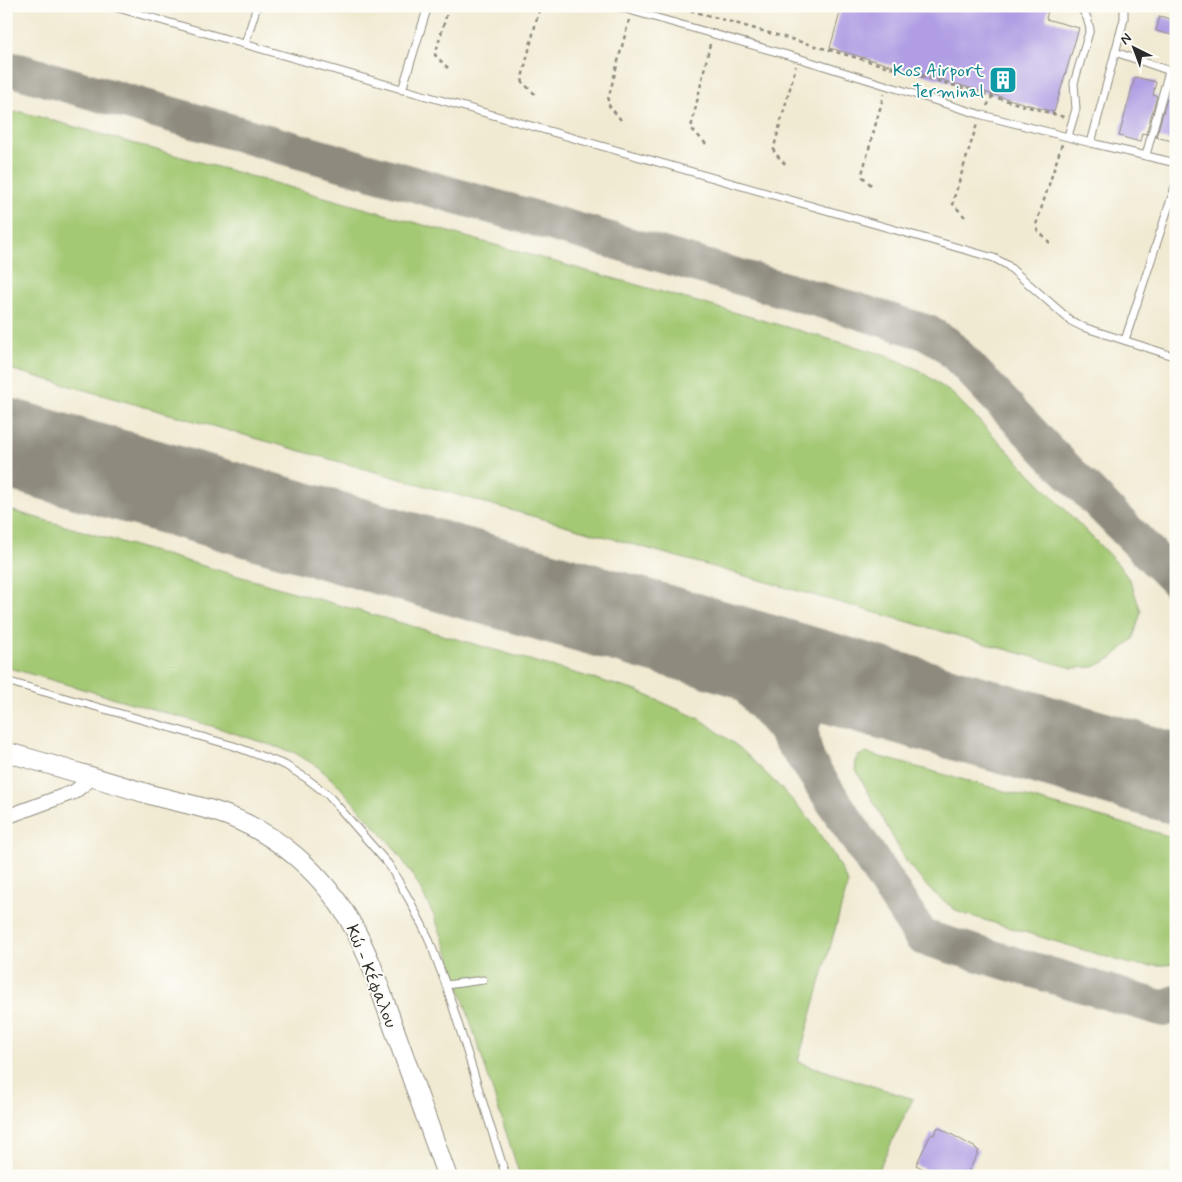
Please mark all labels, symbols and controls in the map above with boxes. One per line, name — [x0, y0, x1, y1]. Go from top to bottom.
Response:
north arrow — [1110, 22, 1160, 72]
text: N — [1116, 29, 1135, 49]
place label: Kos Airport Terminal — [893, 59, 984, 104]
building icon: Kos Airport Terminal — [988, 65, 1018, 95]
street label: Κώ - Κέφαλου — [339, 921, 404, 1032]

